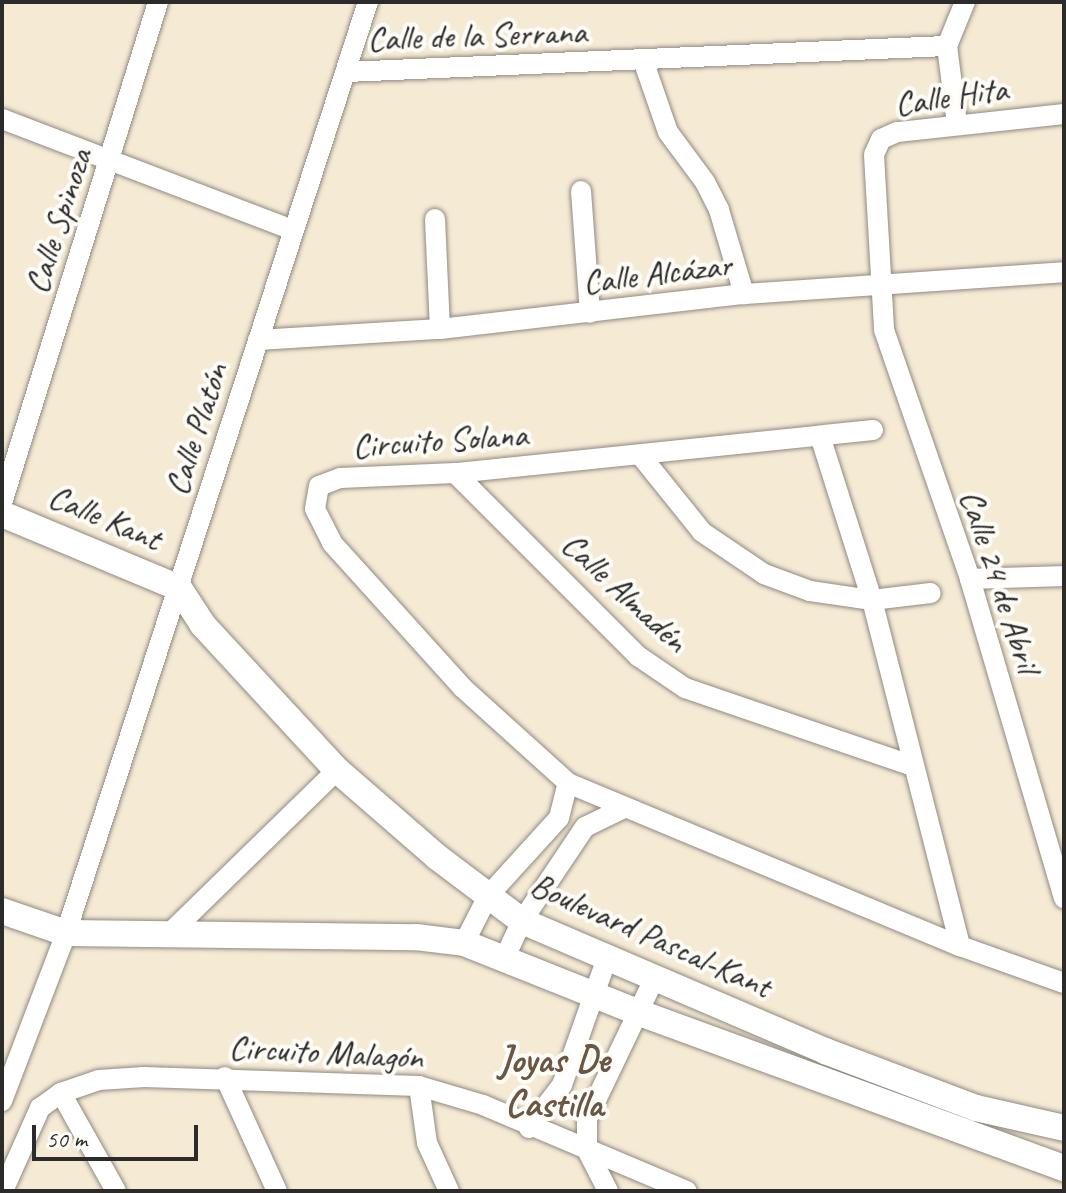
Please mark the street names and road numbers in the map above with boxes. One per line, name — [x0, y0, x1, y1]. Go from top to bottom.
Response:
street label: Calle de la Serrana — [368, 11, 586, 59]
street label: Calle Hita — [893, 68, 1009, 124]
street label: Calle Spinoza — [16, 144, 100, 298]
street label: Calle Alcázar — [581, 244, 733, 302]
street label: Calle Platón — [155, 358, 237, 500]
street label: Circuito Solana — [352, 414, 528, 466]
street label: Calle Kant — [42, 475, 168, 559]
street label: Calle 24 de Abril — [951, 485, 1049, 677]
street label: Calle Almadén — [553, 523, 697, 661]
street label: Boulevard Pascal-Kant — [524, 864, 778, 1006]
street label: Circuito Malagón — [228, 1027, 424, 1077]

